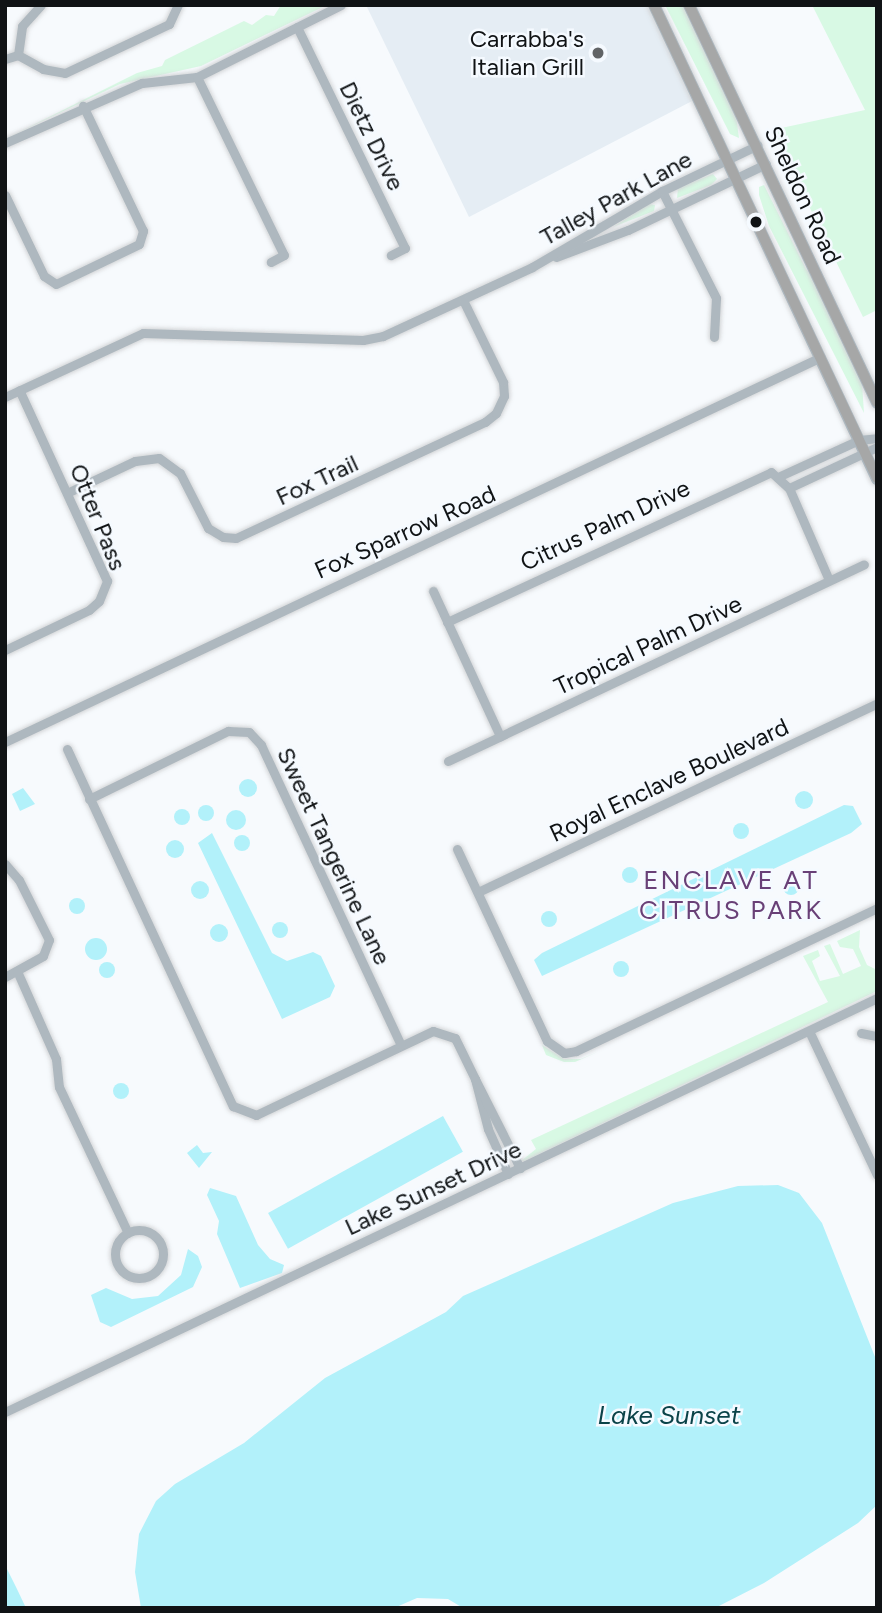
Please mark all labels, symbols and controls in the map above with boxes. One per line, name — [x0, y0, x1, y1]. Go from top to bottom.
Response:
place label: Carrabba's Italian Grill — [470, 25, 584, 81]
marker: Carrabba's Italian Grill — [590, 45, 606, 61]
street label: Dietz Drive — [333, 77, 411, 195]
street label: Sheldon Road — [758, 121, 848, 269]
street label: Talley Park Lane — [535, 145, 697, 251]
unlabelled marker — [749, 215, 763, 229]
street label: Fox Trail — [271, 448, 363, 512]
street label: Otter Pass — [64, 460, 132, 574]
street label: Citrus Palm Drive — [516, 473, 694, 577]
street label: Fox Sparrow Road — [310, 479, 500, 585]
street label: Tropical Palm Drive — [550, 589, 746, 701]
street label: Royal Enclave Boulevard — [545, 712, 793, 848]
street label: Sweet Tangerine Lane — [271, 743, 397, 969]
district label: ENCLAVE AT CITRUS PARK — [640, 865, 822, 926]
street label: Lake Sunset Drive — [340, 1134, 526, 1242]
water label: Lake Sunset — [597, 1400, 741, 1432]

